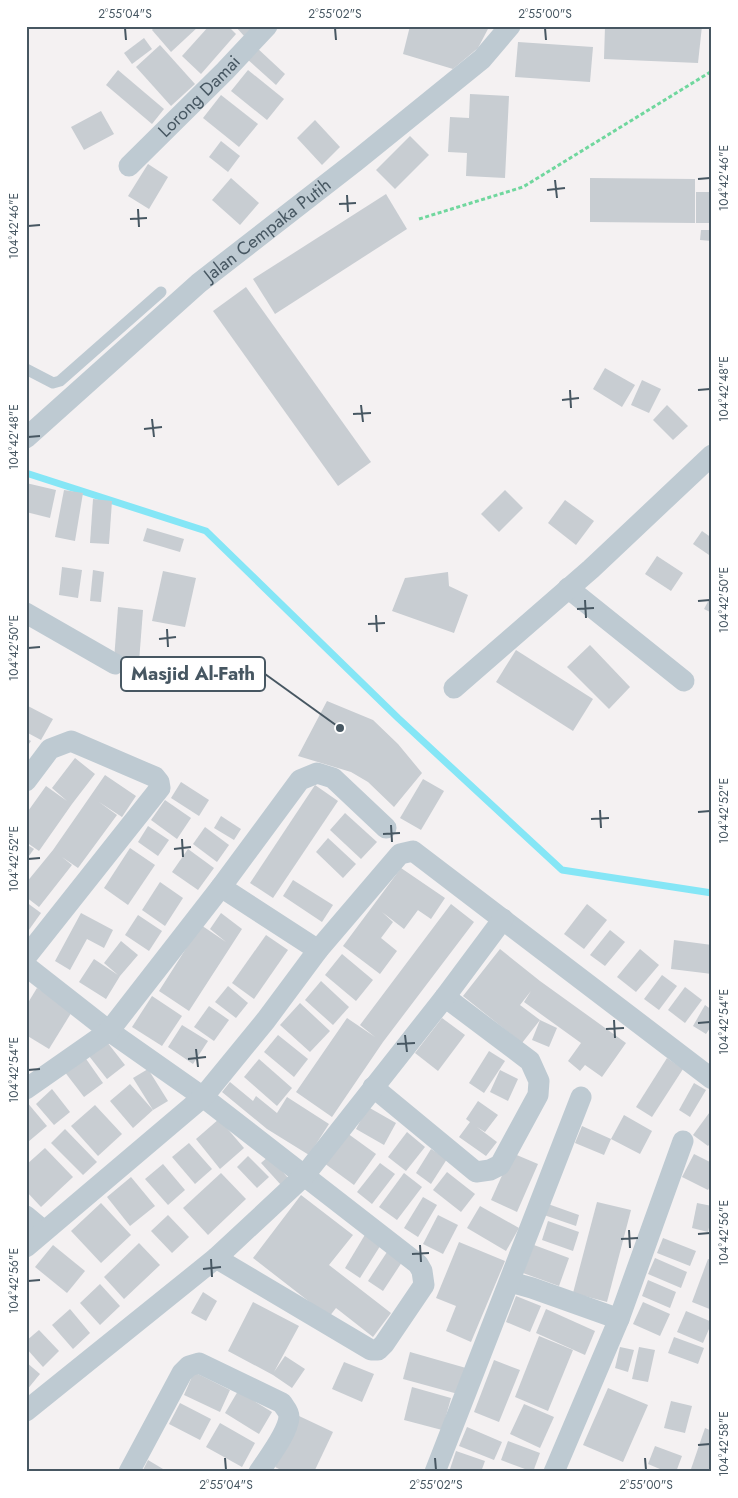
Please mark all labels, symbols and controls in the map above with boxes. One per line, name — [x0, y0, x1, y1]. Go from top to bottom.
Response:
text: 2°55'04"S — [98, 5, 152, 23]
text: 2°55'02"S — [308, 5, 362, 23]
text: 2°55'00"S — [518, 5, 572, 23]
street label: Lorong Damai — [152, 49, 246, 143]
text: 104°42'46"E — [715, 145, 733, 211]
street label: Jalan Cempaka Putih — [197, 172, 337, 289]
text: 104°42'46"E — [5, 193, 23, 259]
text: 104°42'48"E — [715, 356, 733, 422]
text: 104°42'48"E — [5, 404, 23, 470]
text: 104°42'50"E — [715, 567, 733, 633]
text: 104°42'50"E — [5, 615, 23, 681]
callout: Masjid Al-Fath — [121, 657, 265, 691]
text: Masjid Al-Fath — [131, 660, 255, 687]
text: 104°42'52"E — [715, 778, 733, 844]
text: 104°42'52"E — [5, 826, 23, 892]
text: 104°42'54"E — [715, 989, 733, 1055]
text: 104°42'54"E — [5, 1037, 23, 1103]
text: 104°42'56"E — [715, 1200, 733, 1266]
text: 104°42'56"E — [5, 1248, 23, 1314]
text: 104°42'58"E — [715, 1411, 733, 1477]
text: 2°55'04"S — [199, 1476, 253, 1494]
text: 2°55'02"S — [409, 1476, 463, 1494]
text: 2°55'00"S — [619, 1476, 673, 1494]

